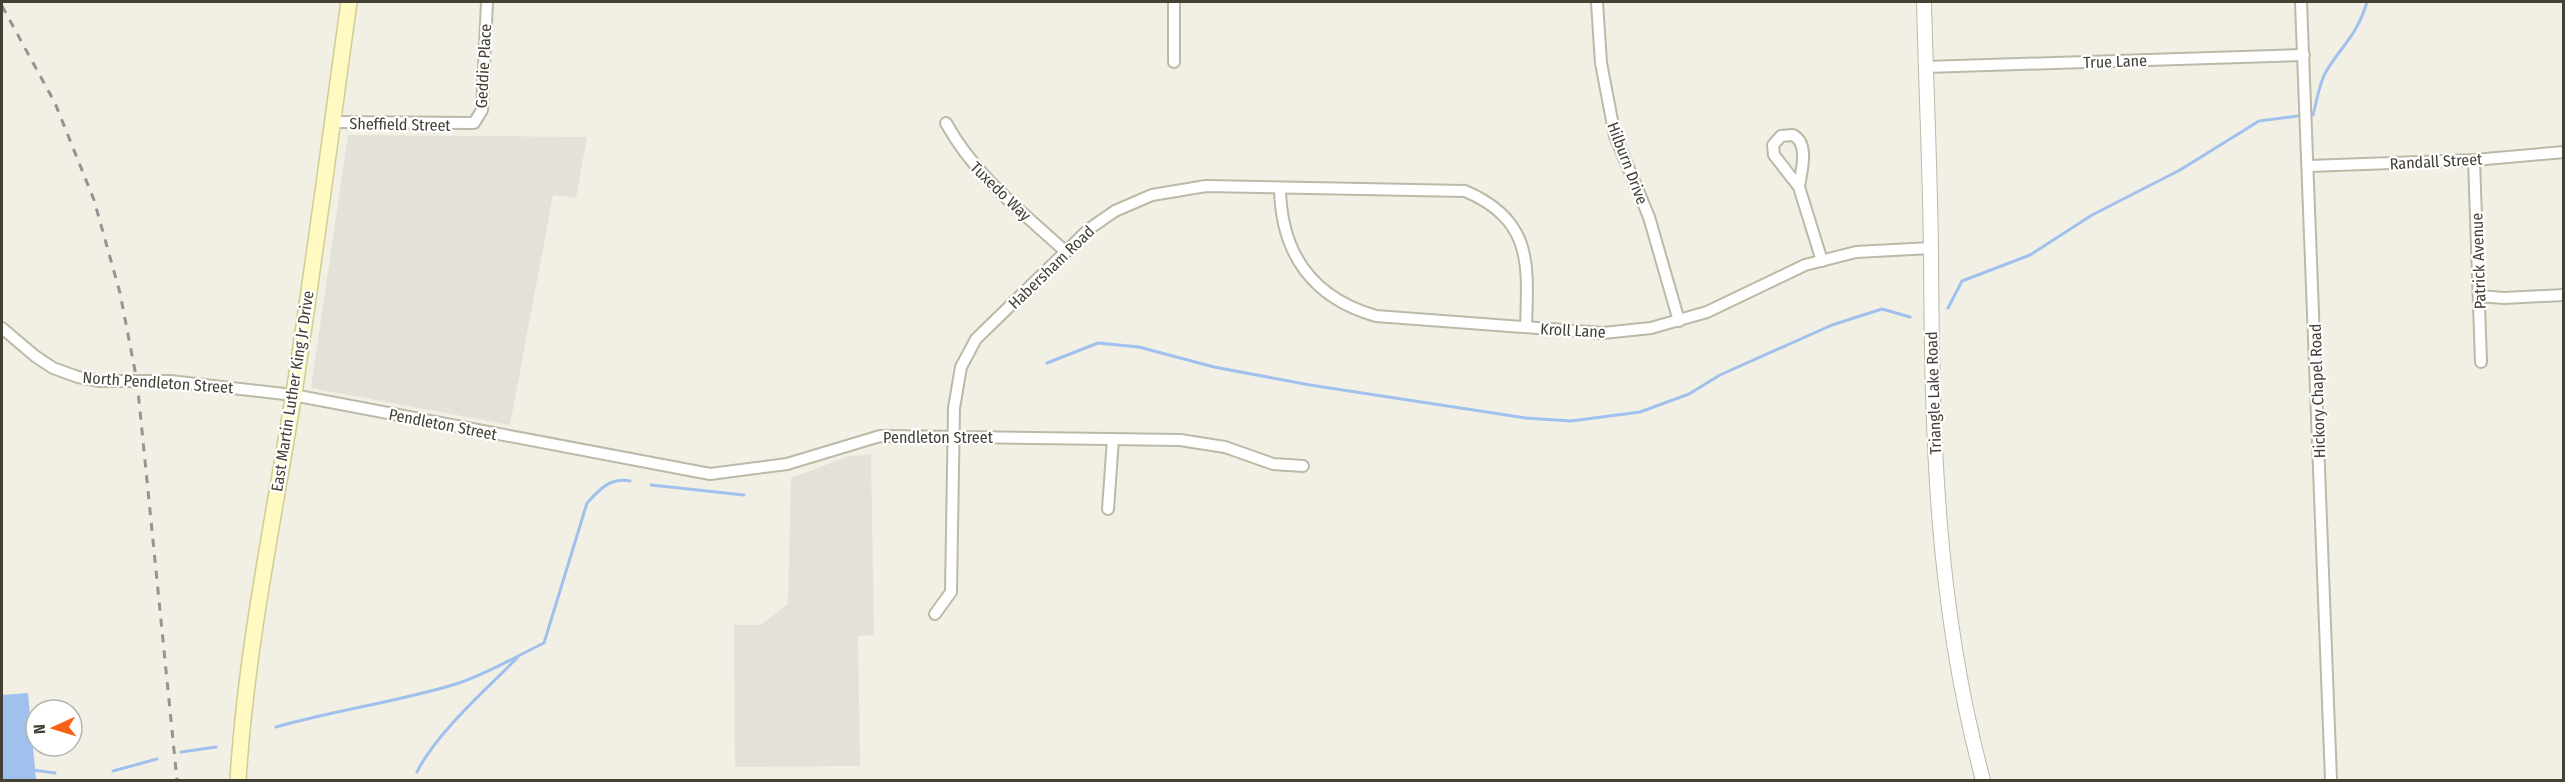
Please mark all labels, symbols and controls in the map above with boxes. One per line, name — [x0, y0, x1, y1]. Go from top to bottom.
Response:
street label: Geddie Place — [472, 23, 495, 109]
street label: True Lane — [2083, 51, 2147, 72]
street label: Sheffield Street — [349, 114, 452, 135]
street label: Hilburn Drive — [1603, 119, 1652, 207]
street label: Randall Street — [2389, 150, 2484, 173]
street label: Tuxedo Way — [966, 158, 1036, 225]
street label: Patrick Avenue — [2467, 212, 2490, 309]
street label: Habersham Road — [1005, 222, 1098, 313]
street label: East Martin Luther King Jr Drive — [267, 289, 318, 493]
street label: Kroll Lane — [1540, 319, 1606, 342]
street label: Hickory Chapel Road — [2306, 323, 2329, 459]
street label: Triangle Lake Road — [1922, 331, 1945, 455]
street label: North Pendleton Street — [82, 368, 235, 397]
street label: Pendleton Street — [387, 405, 499, 444]
street label: Pendleton Street — [883, 428, 994, 447]
north arrow — [24, 698, 84, 758]
text: N — [30, 724, 49, 734]

